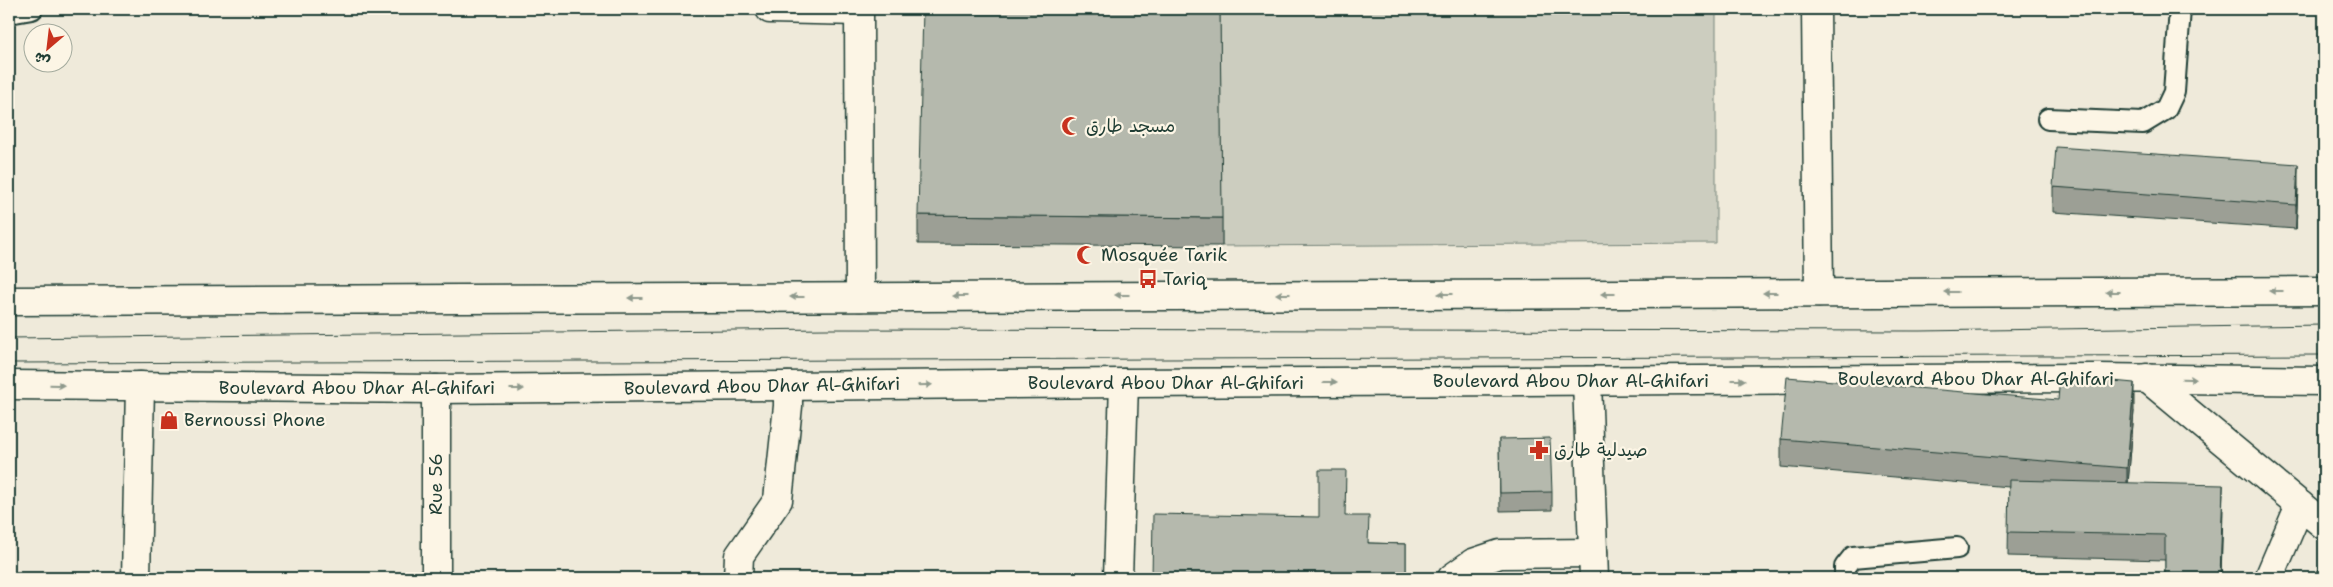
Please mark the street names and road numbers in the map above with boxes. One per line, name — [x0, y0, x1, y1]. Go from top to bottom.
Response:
street label: Boulevard Abou Dhar Al-Ghifari — [1838, 367, 2114, 391]
street label: Boulevard Abou Dhar Al-Ghifari — [1433, 369, 1709, 393]
street label: Boulevard Abou Dhar Al-Ghifari — [1028, 371, 1304, 395]
street label: Boulevard Abou Dhar Al-Ghifari — [624, 372, 900, 400]
street label: Boulevard Abou Dhar Al-Ghifari — [219, 376, 495, 400]
street label: Rue 56 — [424, 453, 448, 515]

